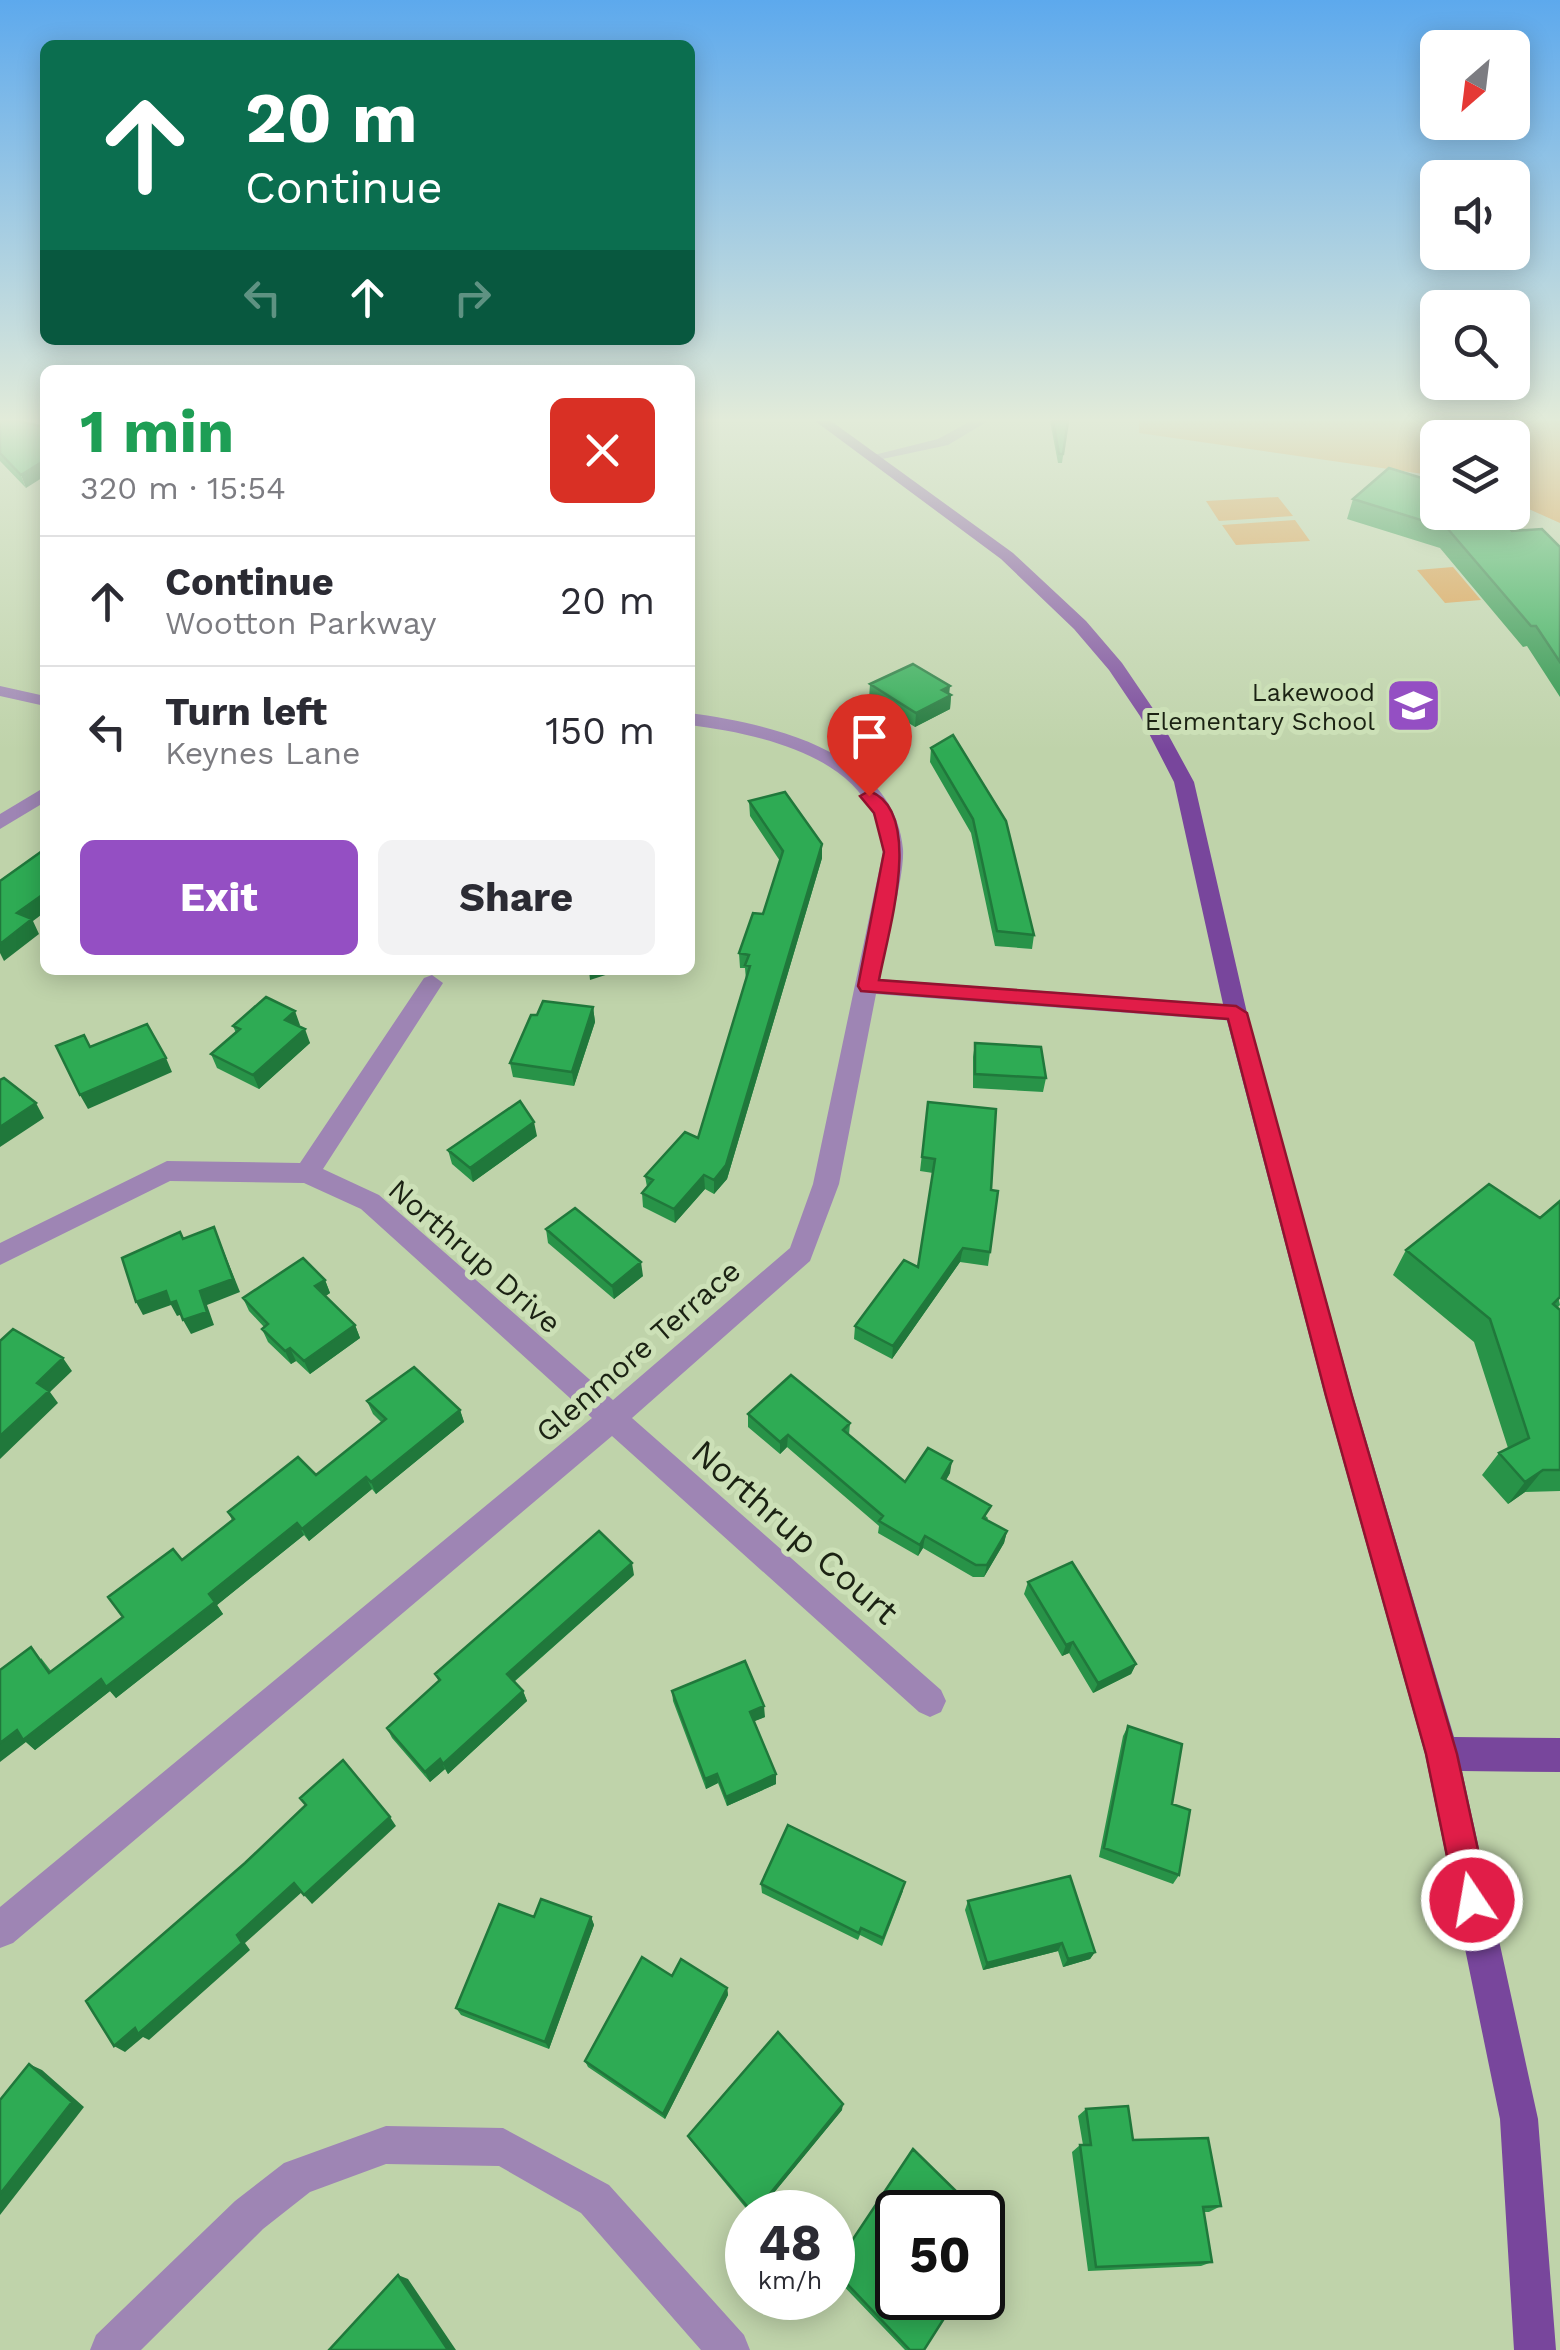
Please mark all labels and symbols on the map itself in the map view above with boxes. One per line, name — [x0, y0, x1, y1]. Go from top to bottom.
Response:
north arrow — [1420, 30, 1530, 140]
school or university icon: Lakewood Elementary School — [1384, 676, 1444, 736]
place label: Lakewood Elementary School — [1145, 678, 1375, 736]
pin — [827, 694, 912, 797]
street label: Northrup Drive — [382, 1172, 568, 1340]
street label: Glenmore Terrace — [529, 1253, 747, 1449]
street label: Northrup Court — [683, 1431, 907, 1633]
position arrow — [1420, 1848, 1524, 1952]
speed limit sign: 50 — [875, 2190, 1005, 2320]

